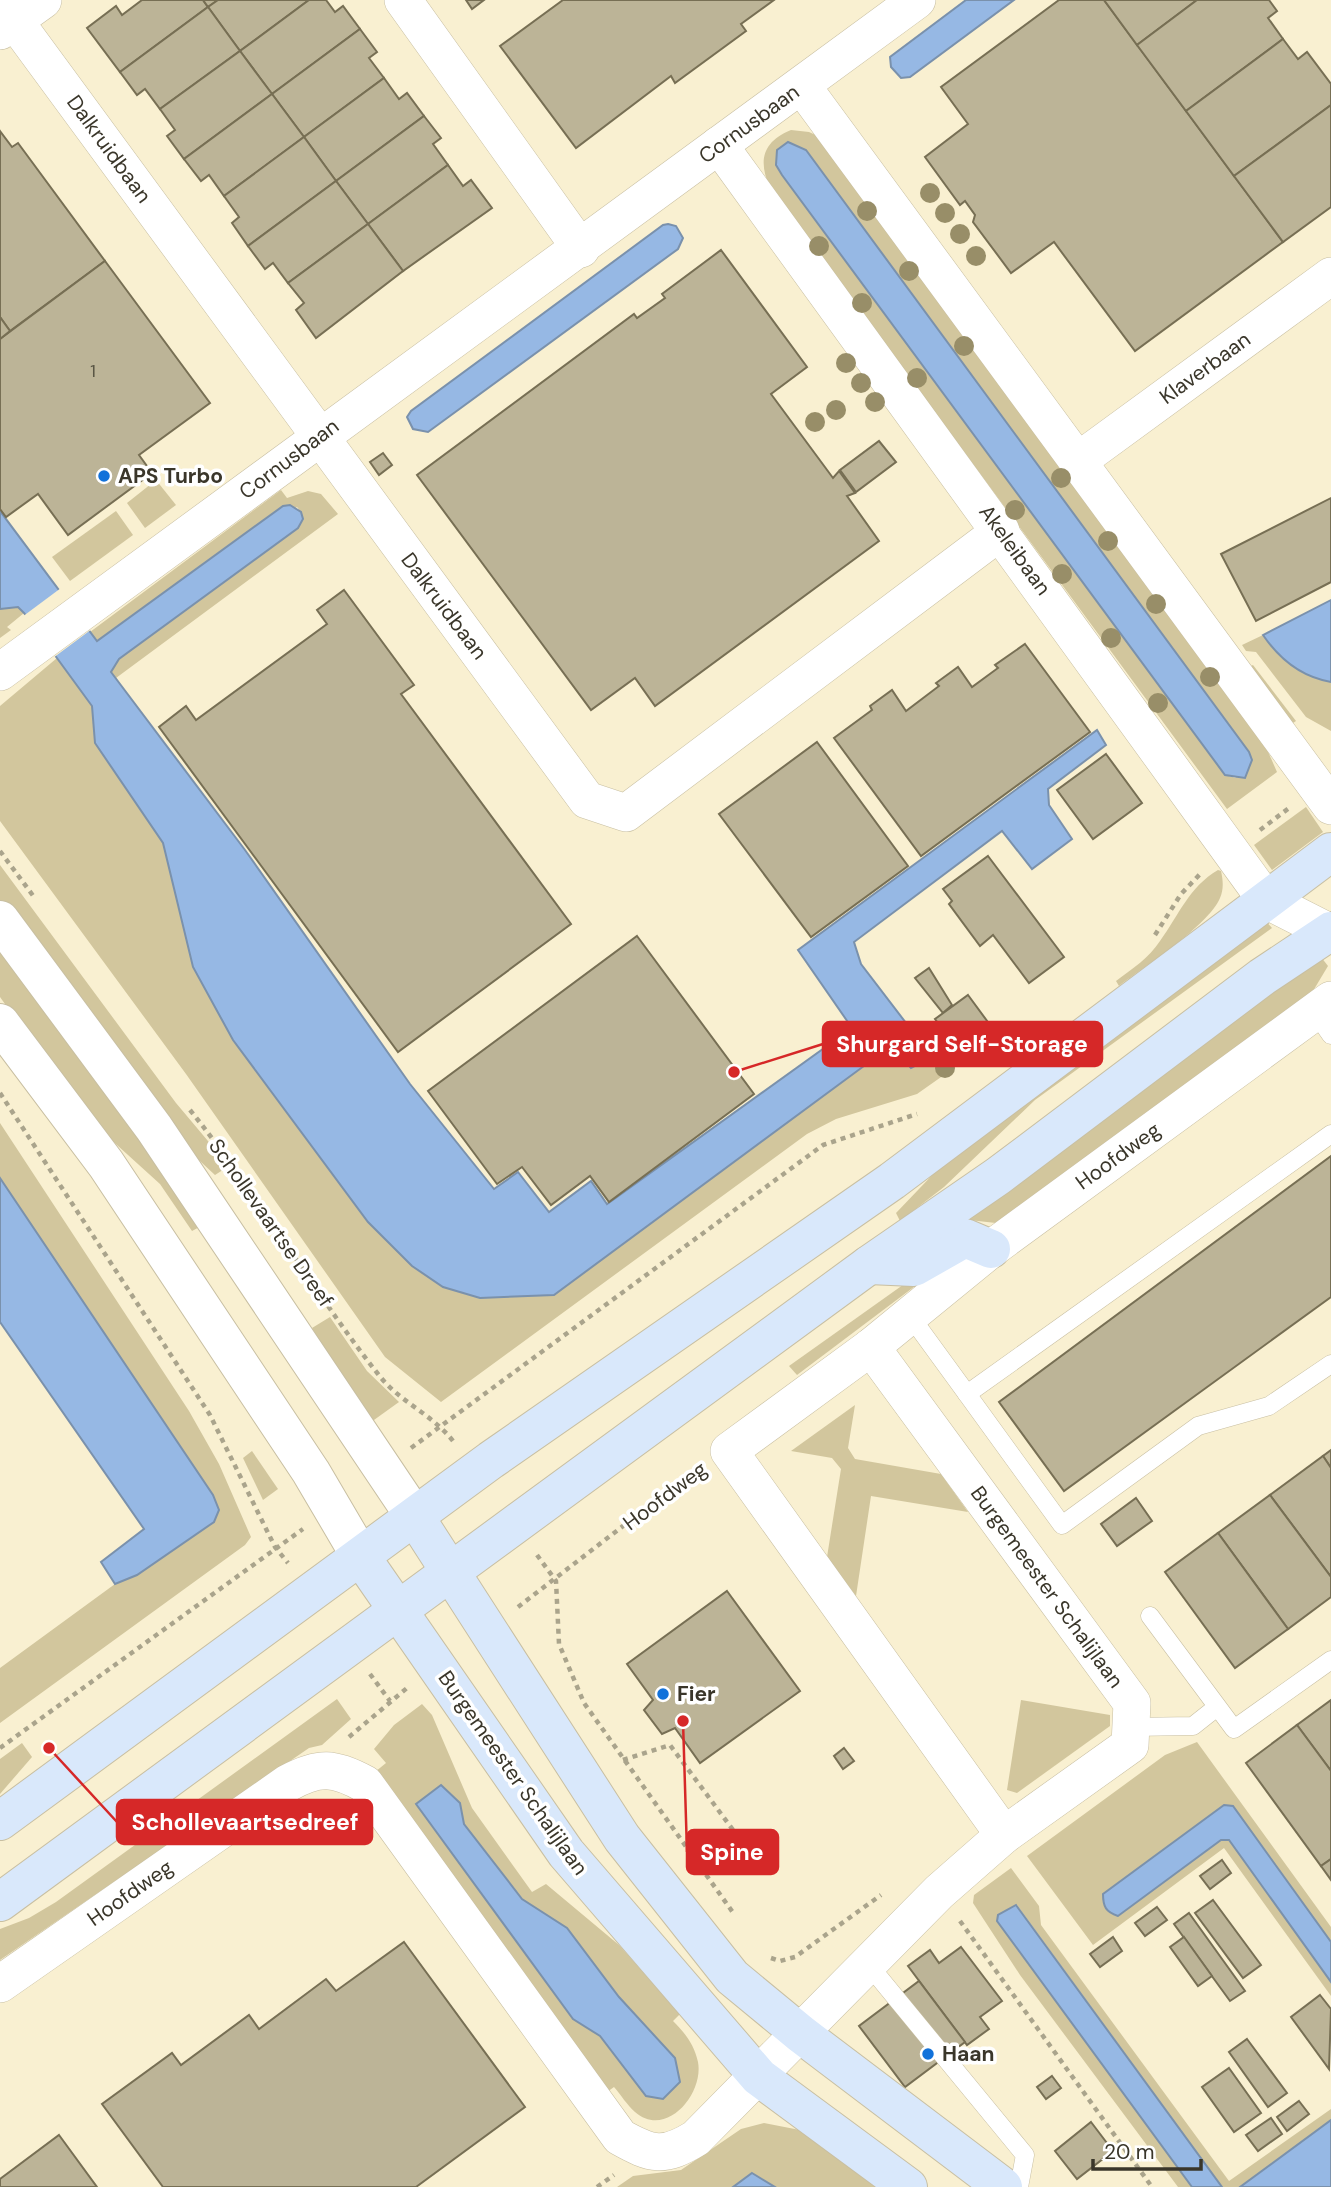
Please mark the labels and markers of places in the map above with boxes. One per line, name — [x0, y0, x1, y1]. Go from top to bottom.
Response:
place label: APS Turbo — [118, 462, 223, 490]
marker: APS Turbo — [96, 468, 112, 484]
callout: Shurgard Self-Storage — [823, 1022, 1102, 1066]
place label: Fier — [677, 1680, 716, 1708]
marker: Fier — [655, 1686, 671, 1702]
callout: Schollevaartsedreef — [117, 1800, 372, 1844]
callout: Spine — [687, 1830, 778, 1874]
place label: Haan — [942, 2040, 995, 2068]
marker: Haan — [920, 2046, 936, 2062]

